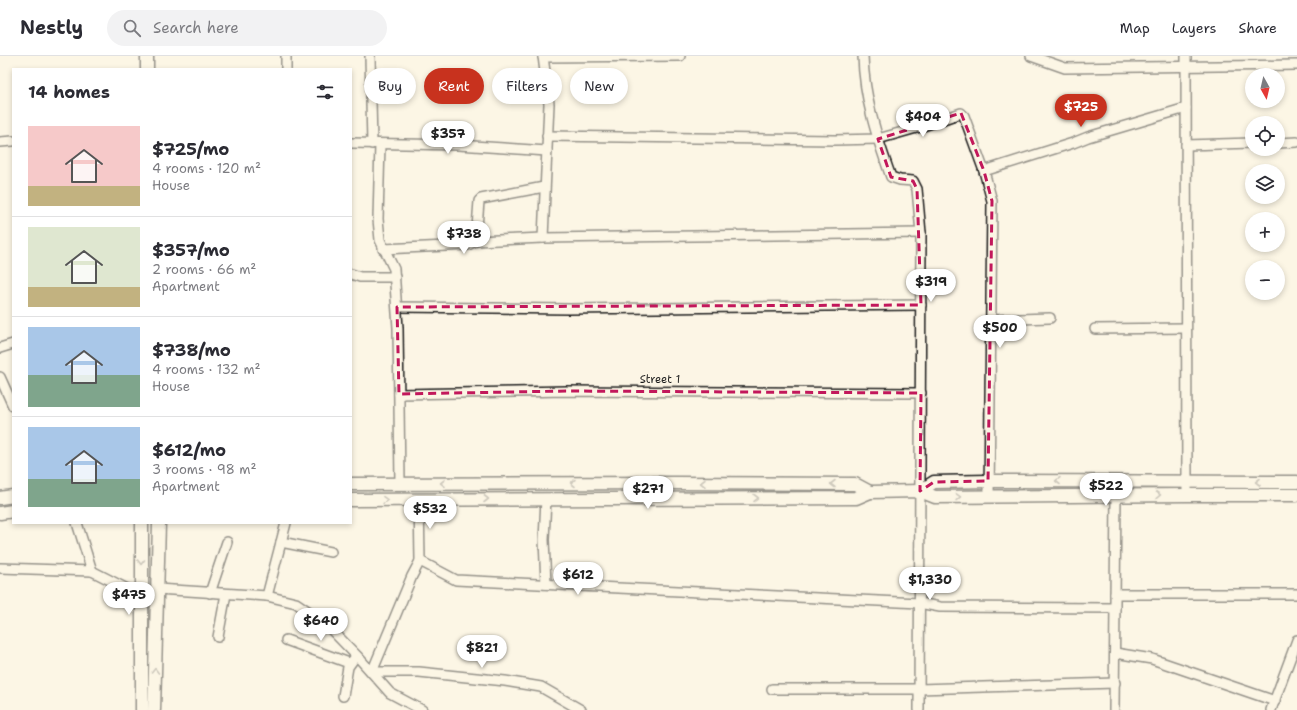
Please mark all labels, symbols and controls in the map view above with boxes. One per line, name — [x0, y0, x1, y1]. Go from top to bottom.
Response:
search box — [107, 10, 387, 46]
text: Nestly — [20, 15, 83, 40]
icon: search — [121, 17, 143, 39]
text: Search here — [153, 18, 239, 38]
text: Map — [1120, 19, 1150, 37]
text: Layers — [1172, 19, 1216, 37]
text: Share — [1238, 19, 1277, 37]
chip: Buy — [364, 68, 416, 104]
chip: Rent — [424, 68, 484, 104]
chip: Filters — [492, 68, 562, 104]
chip: New — [570, 68, 628, 104]
north arrow — [1245, 68, 1285, 108]
map controls — [1245, 68, 1285, 300]
text: 14 homes — [28, 81, 110, 103]
icon: filters — [314, 81, 336, 103]
pin: $725 — [1057, 94, 1105, 128]
text: $725 — [1064, 98, 1098, 115]
pin: $404 — [899, 104, 947, 138]
text: $404 — [905, 108, 941, 125]
button: locate — [1245, 116, 1285, 156]
pin: $357 — [424, 121, 472, 155]
text: $357 — [431, 125, 465, 142]
text: $725/mo — [152, 138, 229, 160]
icon: home — [60, 142, 108, 190]
text: 4 rooms · 120 m² — [152, 160, 261, 177]
button: layers — [1245, 164, 1285, 204]
text: House — [152, 177, 190, 194]
button: + — [1245, 212, 1285, 252]
pin: $738 — [440, 221, 488, 255]
text: $738 — [446, 225, 482, 242]
text: $357/mo — [152, 239, 230, 261]
icon: home — [60, 243, 108, 291]
button: − — [1245, 260, 1285, 300]
text: 2 rooms · 66 m² — [152, 261, 256, 278]
pin: $319 — [907, 269, 955, 303]
text: $319 — [915, 273, 947, 290]
text: Apartment — [152, 278, 220, 295]
pin: $500 — [976, 315, 1024, 349]
text: $500 — [982, 319, 1018, 336]
text: $738/mo — [152, 339, 231, 361]
icon: home — [60, 343, 108, 391]
text: 4 rooms · 132 m² — [152, 361, 261, 378]
street label: Street 1 — [640, 372, 680, 387]
text: House — [152, 378, 190, 395]
text: $612/mo — [152, 439, 226, 461]
icon: home — [60, 443, 108, 491]
text: 3 rooms · 98 m² — [152, 461, 256, 478]
pin: $522 — [1082, 473, 1130, 507]
pin: $271 — [624, 476, 672, 510]
one-way arrow — [1055, 477, 1061, 485]
text: $522 — [1089, 477, 1123, 494]
text: Apartment — [152, 478, 220, 495]
one-way arrow — [1255, 478, 1261, 486]
one-way arrow — [440, 479, 446, 487]
one-way arrow — [570, 479, 576, 487]
one-way arrow — [700, 479, 706, 487]
text: $271 — [632, 480, 664, 497]
one-way arrow — [830, 480, 836, 488]
one-way arrow — [1155, 491, 1161, 499]
one-way arrow — [955, 493, 961, 501]
one-way arrow — [753, 494, 759, 502]
one-way arrow — [483, 495, 489, 503]
one-way arrow — [382, 496, 388, 504]
pin: $532 — [406, 496, 454, 530]
text: $532 — [413, 500, 447, 517]
one-way arrow — [137, 559, 145, 565]
pin: $612 — [554, 562, 602, 596]
text: $612 — [562, 566, 594, 583]
pin: $1,330 — [897, 567, 963, 601]
text: $1,330 — [908, 571, 952, 588]
pin: $475 — [105, 582, 153, 616]
text: $475 — [112, 586, 146, 603]
pin: $640 — [297, 608, 345, 642]
text: $640 — [303, 612, 339, 629]
pin: $821 — [458, 635, 506, 669]
text: $821 — [466, 639, 498, 656]
one-way arrow — [151, 668, 160, 674]

